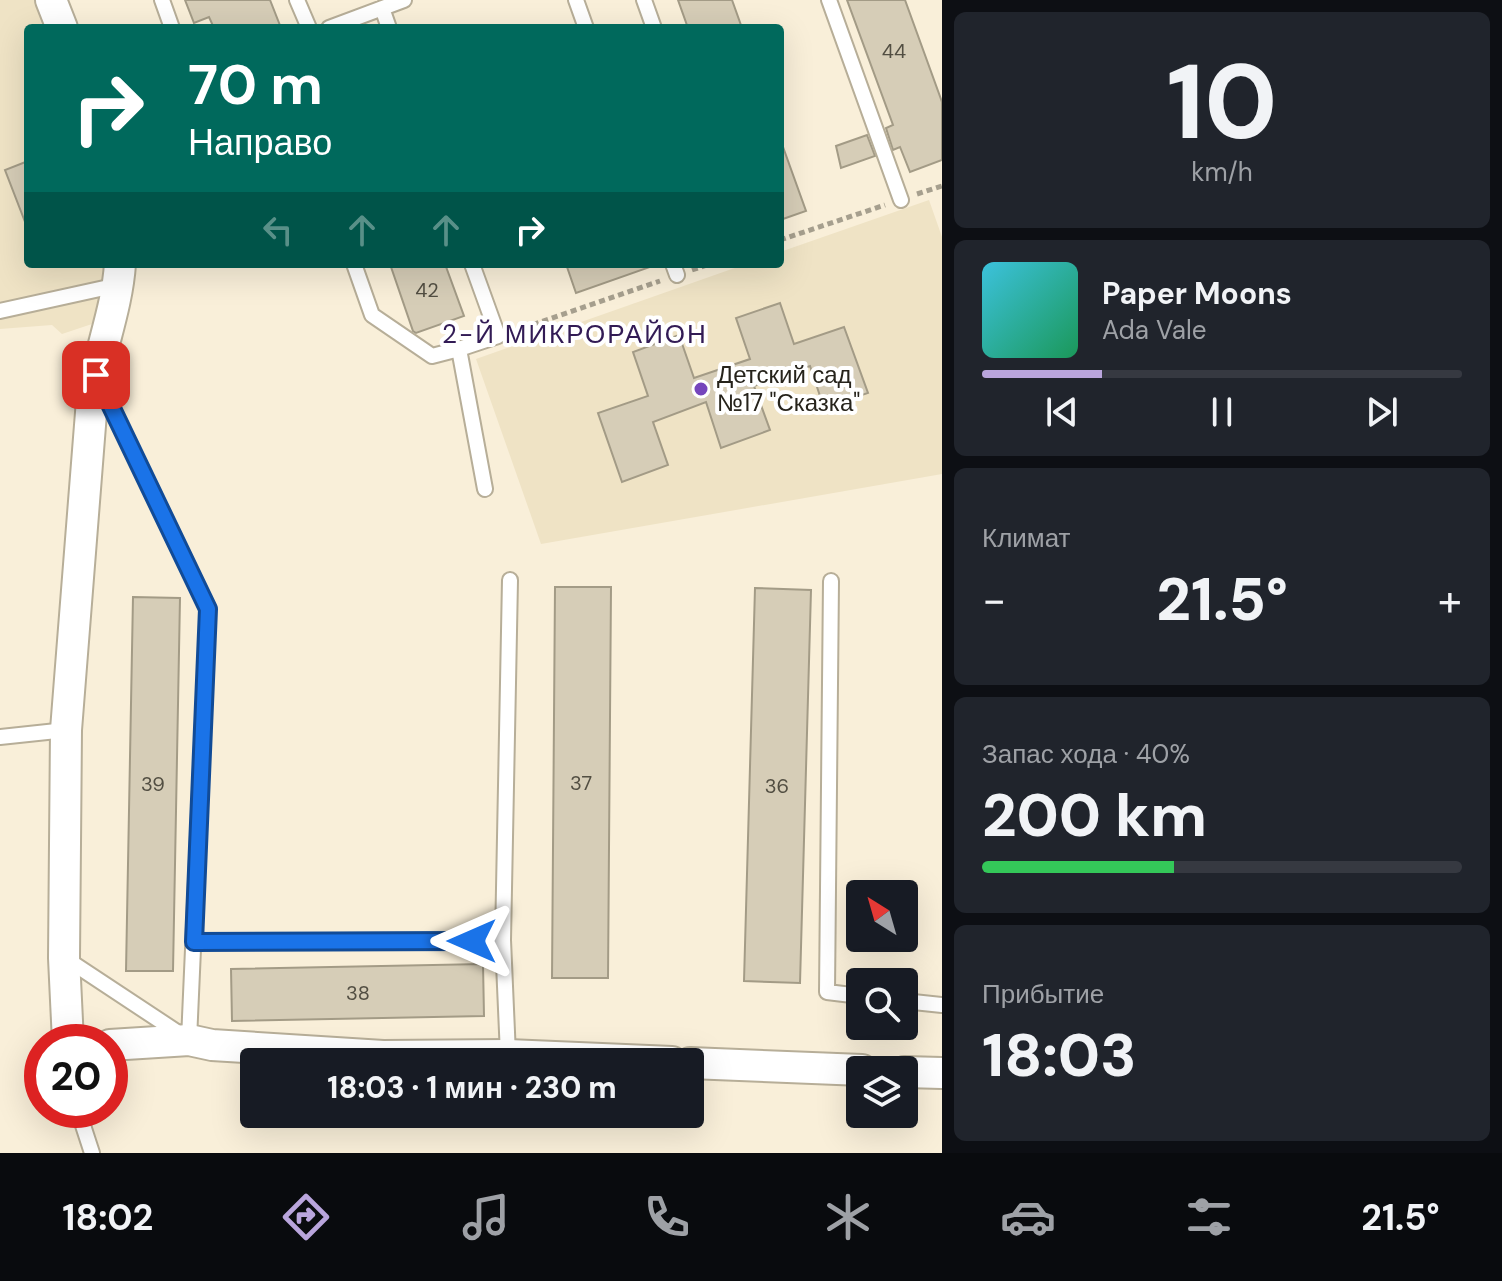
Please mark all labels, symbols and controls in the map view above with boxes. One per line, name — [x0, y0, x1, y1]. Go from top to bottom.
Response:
text: 10 — [1166, 35, 1278, 170]
house number: 44 — [882, 38, 906, 64]
text: 70 m — [188, 48, 323, 121]
icon: right — [56, 56, 160, 160]
text: Направо — [188, 119, 332, 166]
text: km/h — [1191, 155, 1253, 189]
icon: left — [256, 208, 300, 252]
icon: ahead — [340, 208, 384, 252]
icon: ahead — [424, 208, 468, 252]
icon: right — [508, 208, 552, 252]
text: Paper Moons — [1102, 274, 1292, 313]
house number: 42 — [415, 277, 439, 303]
text: Ada Vale — [1102, 313, 1207, 347]
district label: 2-Й МИКРОРАЙОН — [442, 317, 708, 351]
pin — [62, 341, 130, 409]
icon: arrive — [74, 353, 118, 397]
place label: Детский сад №17 "Сказка" — [717, 359, 860, 418]
marker: Детский сад №17 "Сказка" — [692, 380, 710, 398]
icon: previous — [1040, 390, 1084, 434]
icon: pause — [1200, 390, 1244, 434]
icon: next — [1360, 390, 1404, 434]
text: Климат — [982, 521, 1071, 555]
text: 21.5° — [1156, 560, 1288, 639]
text: − — [982, 571, 1006, 629]
text: + — [1438, 571, 1462, 629]
text: Запас хода · 40% — [982, 737, 1190, 771]
house number: 37 — [570, 770, 592, 796]
house number: 39 — [141, 771, 165, 797]
house number: 36 — [765, 773, 789, 799]
text: 200 km — [982, 776, 1207, 855]
north arrow — [846, 880, 918, 952]
map controls — [846, 880, 918, 1128]
position arrow — [430, 899, 514, 983]
button: search — [846, 968, 918, 1040]
text: Прибытие — [982, 977, 1104, 1011]
house number: 38 — [346, 980, 370, 1006]
text: 18:03 — [982, 1016, 1136, 1095]
speed limit sign: 20 — [24, 1024, 128, 1128]
button: layers — [846, 1056, 918, 1128]
text: 18:03 · 1 мин · 230 m — [327, 1068, 617, 1107]
icon: directions — [278, 1189, 334, 1245]
icon: music — [458, 1189, 514, 1245]
icon: phone — [639, 1189, 695, 1245]
icon: climate — [820, 1189, 876, 1245]
icon: car — [1000, 1189, 1056, 1245]
icon: filters — [1181, 1189, 1237, 1245]
text: 18:02 — [62, 1194, 153, 1241]
text: 21.5° — [1361, 1194, 1440, 1241]

